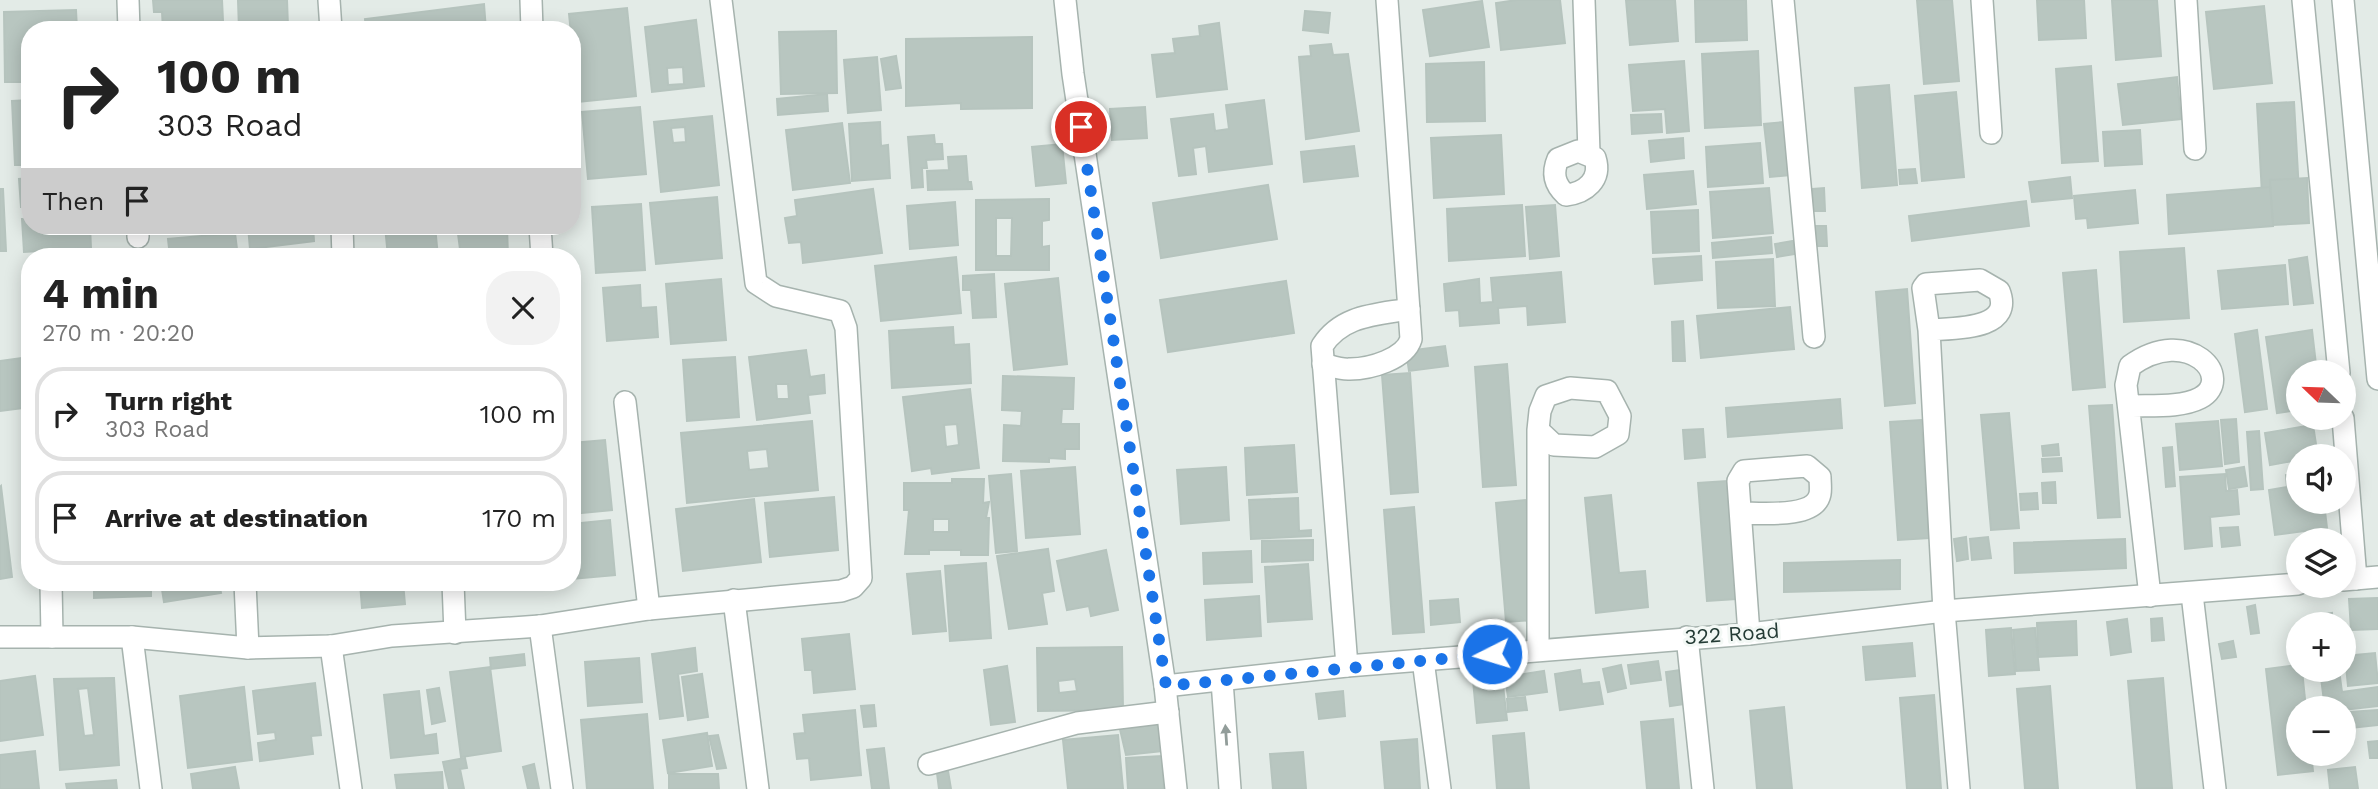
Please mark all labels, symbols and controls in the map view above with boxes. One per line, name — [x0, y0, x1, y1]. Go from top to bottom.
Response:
text: 100 m — [157, 47, 301, 105]
icon: right — [42, 49, 133, 140]
pin — [1051, 97, 1111, 157]
text: 303 Road — [157, 106, 303, 144]
icon: arrive — [1062, 108, 1100, 146]
icon: arrive — [118, 182, 156, 220]
text: Then — [42, 186, 104, 216]
text: 4 min — [42, 269, 159, 318]
button: close — [486, 271, 560, 345]
text: 270 m · 20:20 — [42, 320, 195, 347]
north arrow — [2286, 360, 2356, 430]
map controls — [2286, 360, 2356, 766]
text: Turn right — [105, 386, 232, 416]
icon: right — [46, 395, 84, 433]
text: 100 m — [480, 399, 556, 429]
text: 303 Road — [105, 416, 210, 443]
button: sound — [2286, 444, 2356, 514]
icon: arrive — [46, 499, 84, 537]
text: Arrive at destination — [105, 503, 368, 533]
text: 170 m — [482, 503, 556, 533]
button: layers — [2286, 528, 2356, 598]
button: + — [2286, 612, 2356, 682]
position arrow — [1455, 617, 1529, 691]
street label: 322 Road — [1684, 618, 1780, 649]
button: − — [2286, 696, 2356, 766]
one-way arrow — [1220, 724, 1231, 746]

